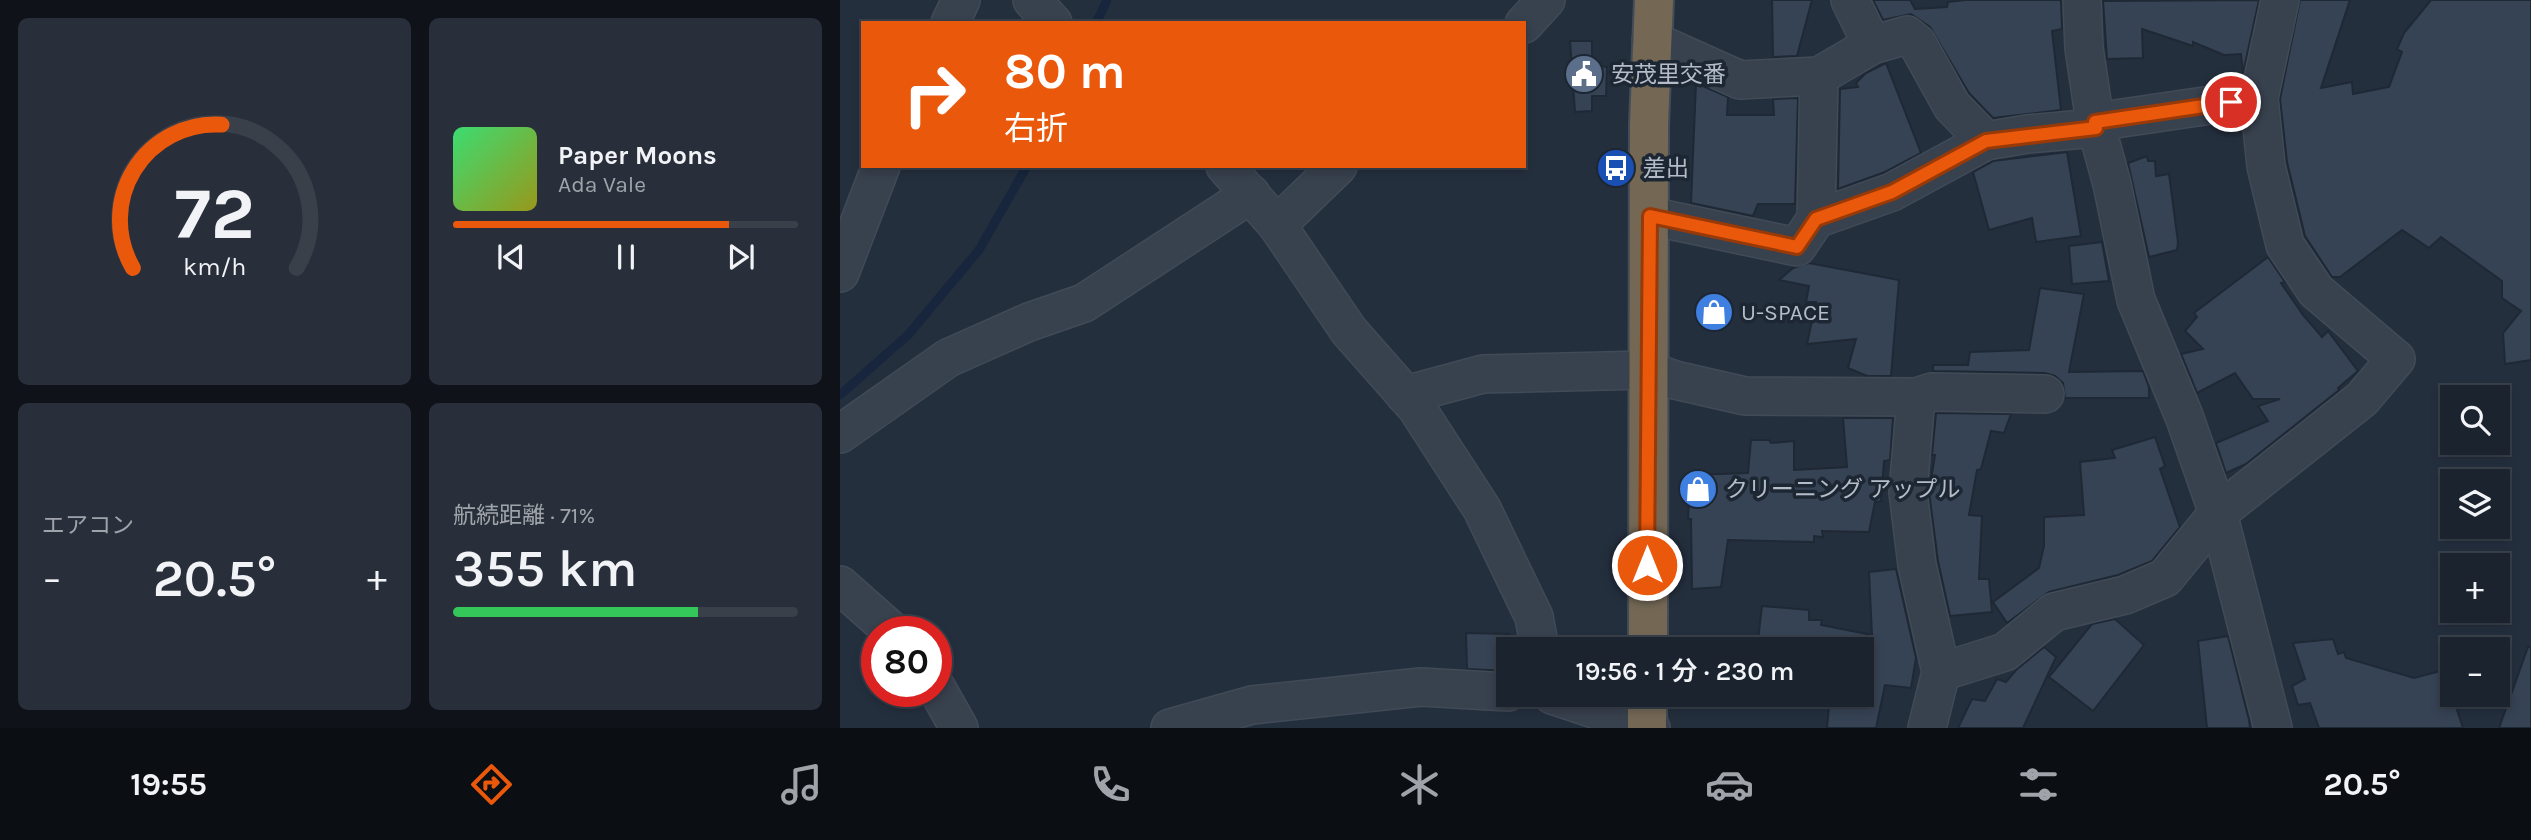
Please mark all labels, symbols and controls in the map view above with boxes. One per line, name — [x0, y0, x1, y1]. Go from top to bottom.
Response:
text: 80 m — [1004, 43, 1126, 100]
icon: right — [889, 49, 980, 140]
public building icon: 安茂里交番 — [1563, 53, 1605, 95]
place label: 安茂里交番 — [1611, 61, 1726, 88]
pin — [2201, 72, 2261, 132]
icon: arrive — [2212, 83, 2250, 121]
text: 右折 — [1004, 110, 1068, 147]
text: Paper Moons — [558, 140, 717, 171]
bus stop icon: 差出 — [1595, 147, 1637, 189]
place label: 差出 — [1643, 155, 1689, 182]
text: 72 — [174, 171, 255, 256]
text: Ada Vale — [558, 171, 646, 198]
icon: previous — [492, 238, 530, 276]
icon: pause — [607, 238, 645, 276]
icon: next — [722, 238, 760, 276]
text: km/h — [183, 252, 246, 281]
shop icon: U-SPACE — [1693, 291, 1735, 333]
place label: U-SPACE — [1741, 299, 1830, 326]
map controls — [2440, 385, 2510, 707]
button: search — [2440, 385, 2510, 455]
shop icon: クリーニング アップル — [1677, 468, 1719, 510]
button: layers — [2440, 469, 2510, 539]
place label: クリーニング アップル — [1725, 476, 1960, 503]
text: 航続距離 · 71% — [453, 502, 595, 529]
text: エアコン — [42, 512, 134, 539]
position arrow — [1610, 528, 1684, 602]
text: 355 km — [453, 538, 637, 599]
text: 20.5° — [153, 548, 276, 609]
button: + — [2440, 553, 2510, 623]
text: − — [42, 556, 62, 601]
text: + — [367, 556, 387, 601]
speed limit sign: 80 — [861, 616, 952, 707]
button: − — [2440, 637, 2510, 707]
text: 19:56 · 1 分 · 230 m — [1576, 656, 1794, 687]
icon: directions — [467, 760, 516, 809]
icon: music — [777, 760, 826, 809]
icon: phone — [1086, 760, 1135, 809]
icon: climate — [1395, 760, 1444, 809]
icon: car — [1705, 760, 1754, 809]
icon: filters — [2014, 760, 2063, 809]
text: 19:55 — [130, 766, 207, 803]
text: 20.5° — [2323, 766, 2401, 803]

